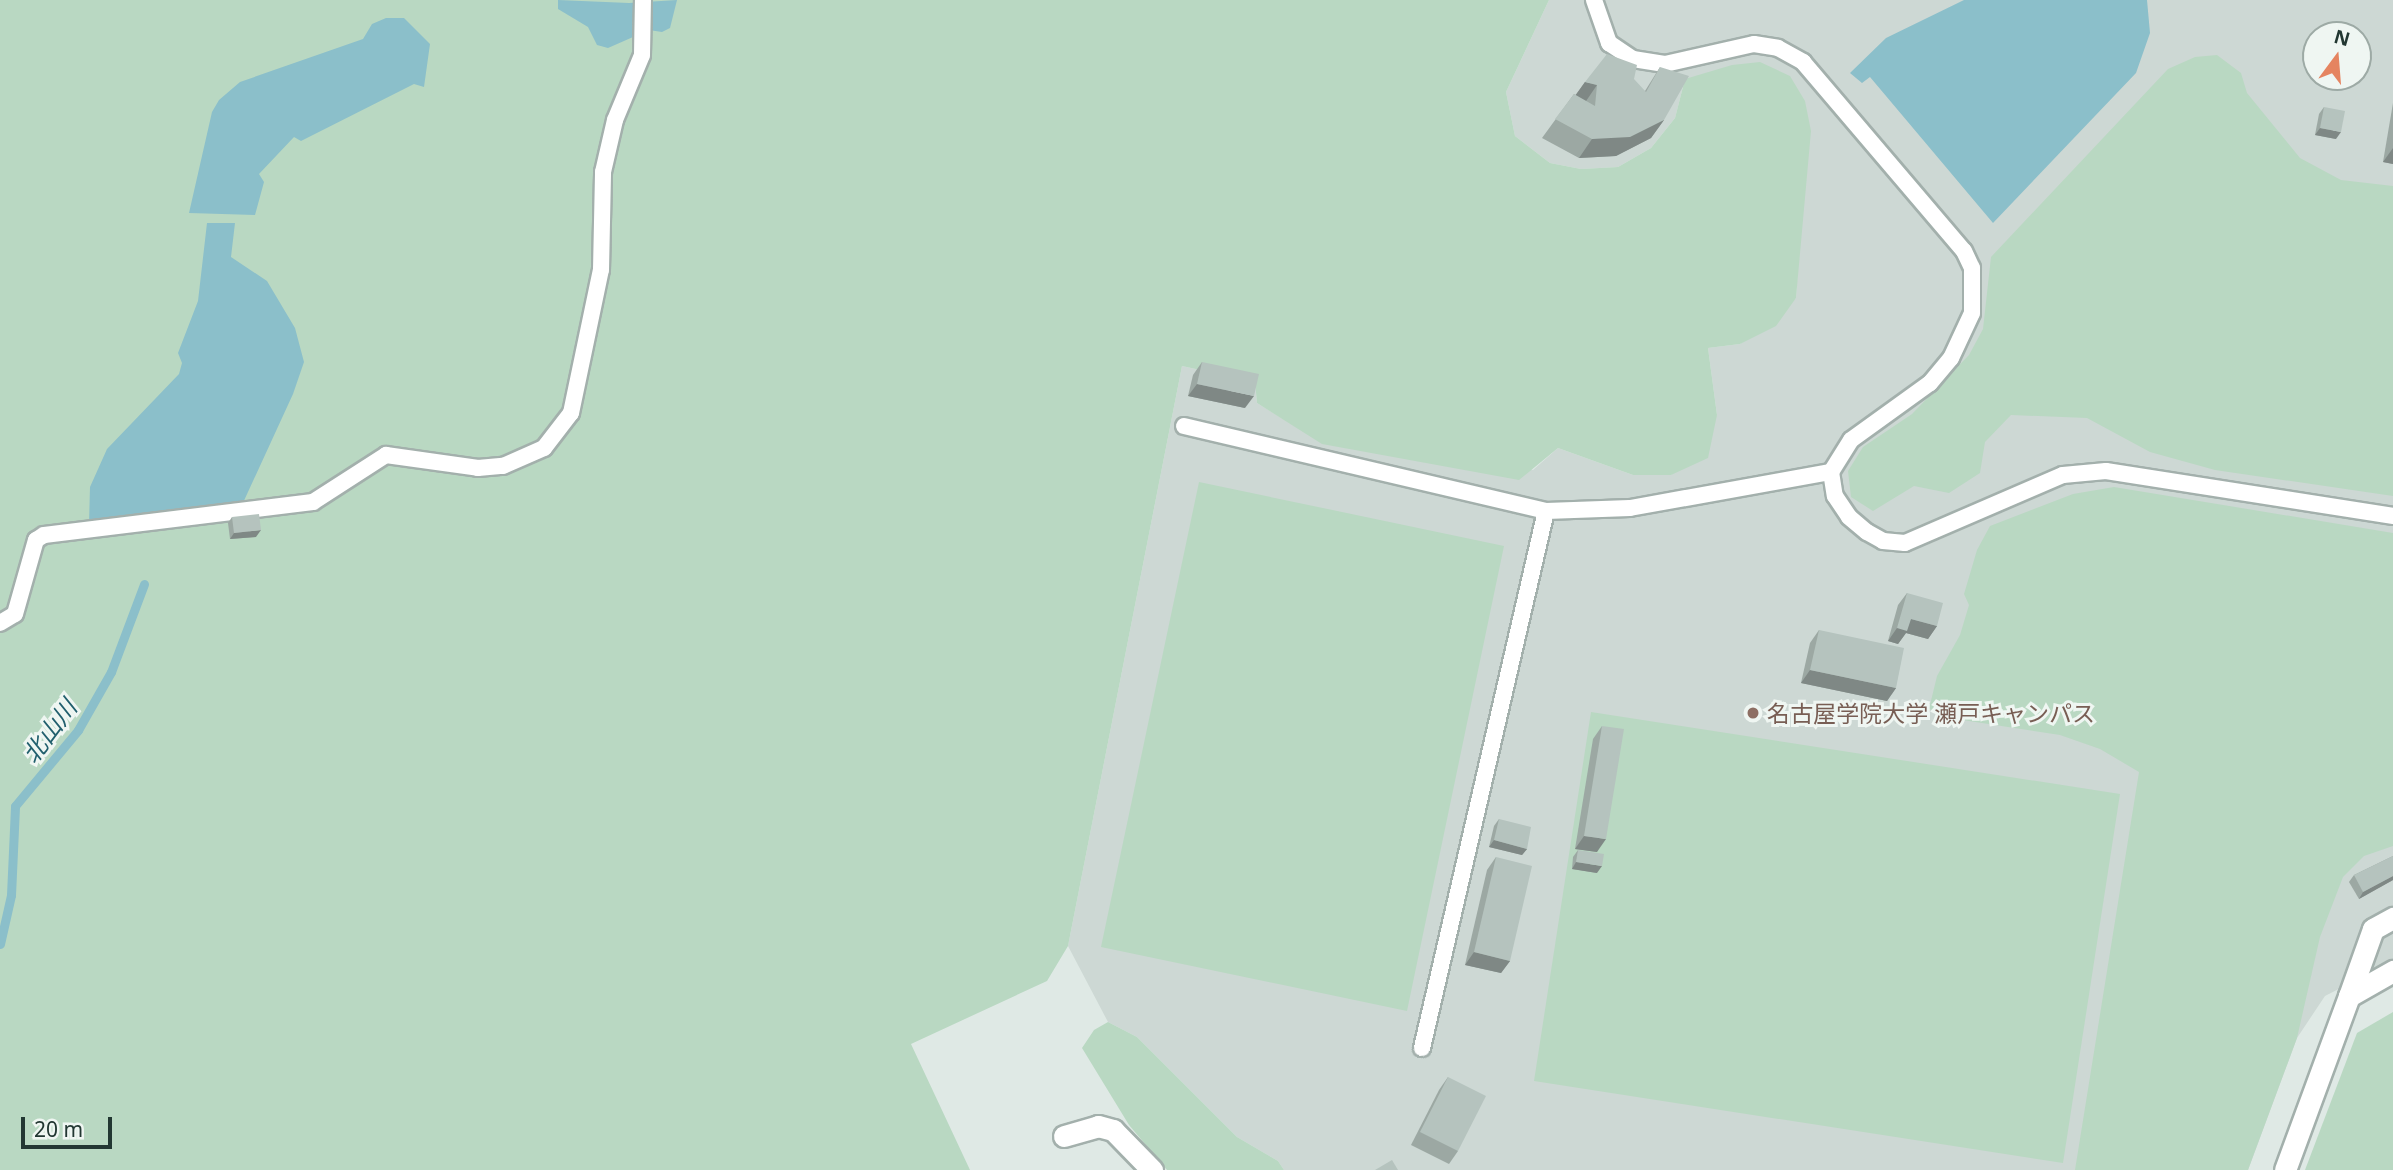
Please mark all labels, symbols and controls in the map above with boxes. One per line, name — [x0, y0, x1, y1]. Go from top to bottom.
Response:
north arrow — [2302, 21, 2372, 91]
text: N — [2331, 23, 2353, 52]
water label: 北山川 — [16, 694, 82, 768]
place label: 名古屋学院大学 瀬戸キャンパス — [1767, 699, 2095, 727]
marker: 名古屋学院大学 瀬戸キャンパス — [1745, 705, 1761, 721]
scale bar — [24, 1104, 116, 1148]
text: 20 m — [34, 1115, 83, 1143]

